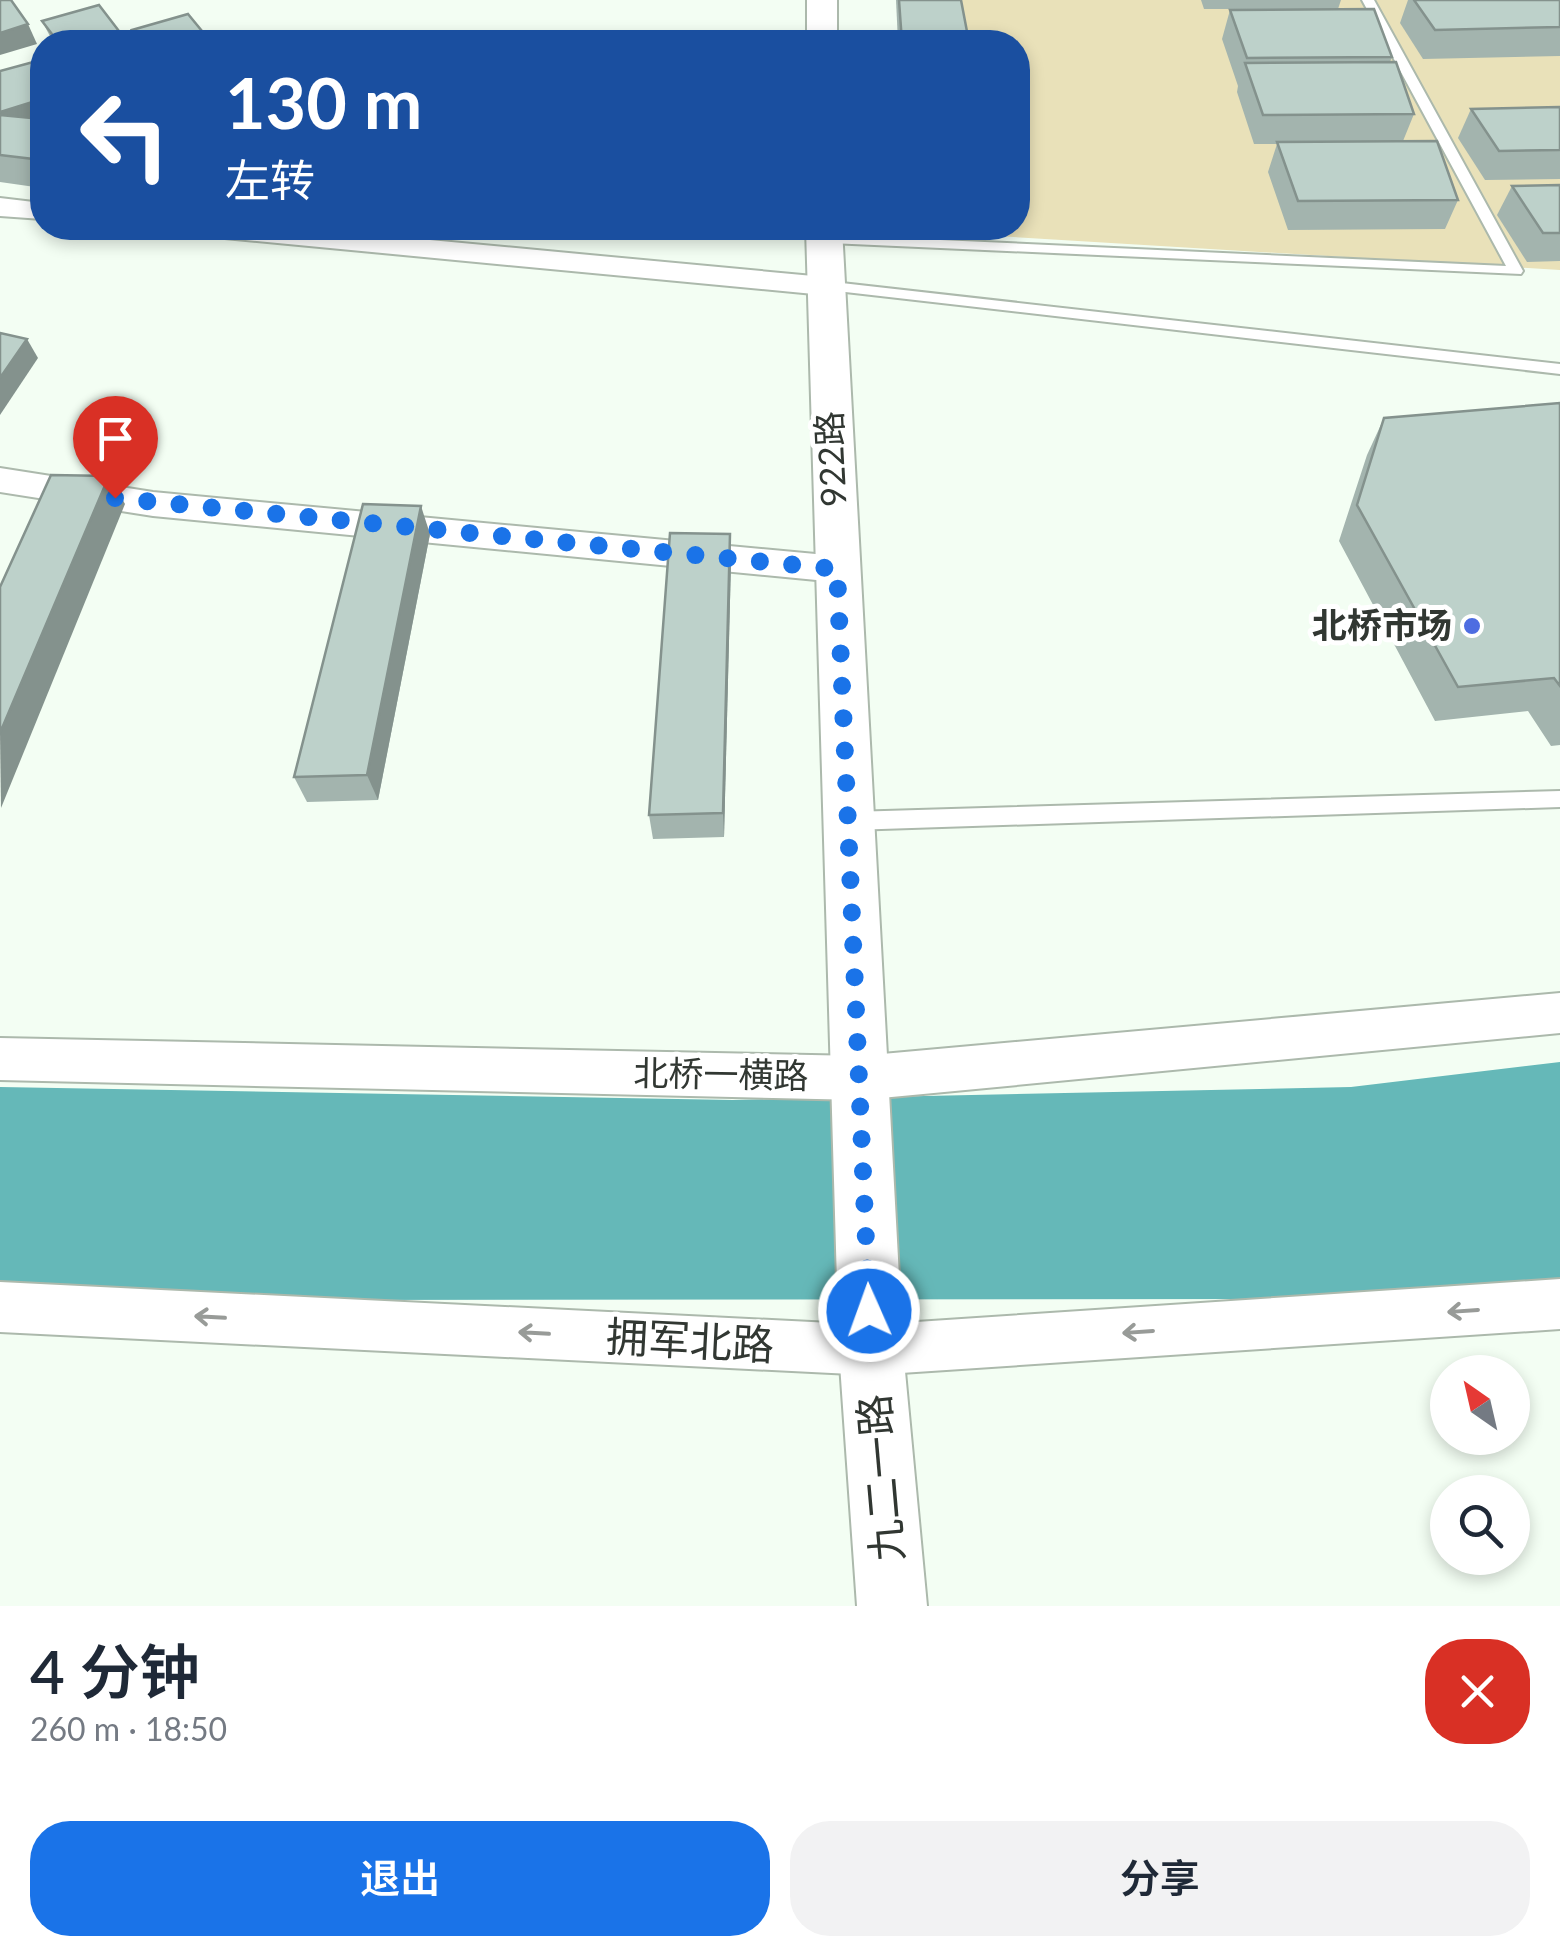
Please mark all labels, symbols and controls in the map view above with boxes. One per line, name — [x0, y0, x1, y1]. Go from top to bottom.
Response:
text: 130 m — [225, 60, 422, 144]
icon: left — [60, 70, 190, 200]
text: 左转 — [225, 153, 315, 207]
pin — [73, 396, 158, 499]
street label: 922路 — [807, 410, 853, 508]
icon: arrive — [88, 411, 143, 466]
place label: 北桥市场 — [1312, 603, 1452, 645]
marker: 北桥市场 — [1461, 615, 1483, 637]
street label: 北桥一横路 — [633, 1050, 809, 1096]
position arrow — [817, 1259, 921, 1363]
one-way arrow — [1447, 1301, 1479, 1320]
one-way arrow — [194, 1307, 226, 1326]
street label: 拥军北路 — [605, 1311, 775, 1369]
one-way arrow — [519, 1323, 551, 1342]
one-way arrow — [1123, 1323, 1155, 1342]
north arrow — [1430, 1355, 1530, 1455]
map controls — [1430, 1355, 1530, 1575]
street label: 九二一路 — [848, 1392, 912, 1564]
button: search — [1430, 1475, 1530, 1575]
text: 4 分钟 — [30, 1635, 200, 1707]
button: close — [1425, 1639, 1530, 1744]
text: 260 m · 18:50 — [30, 1709, 227, 1748]
button: 退出 — [30, 1821, 770, 1936]
button: 分享 — [790, 1821, 1530, 1936]

